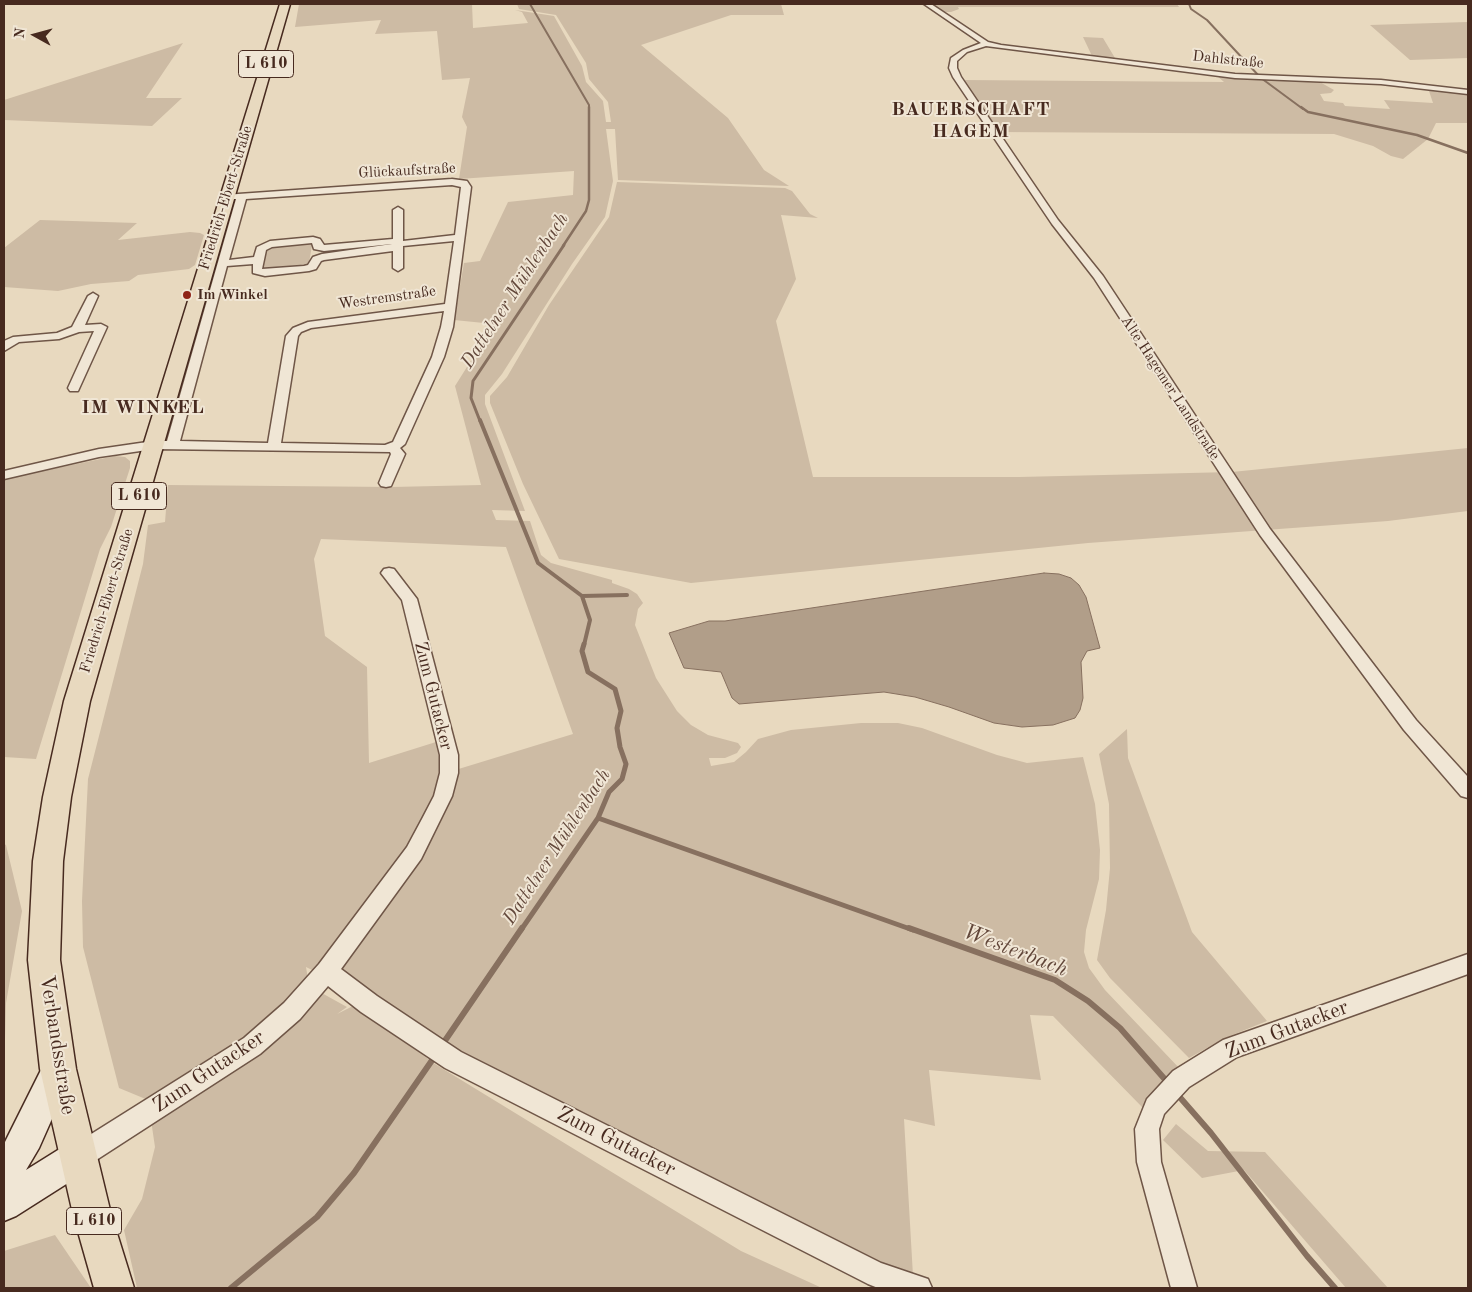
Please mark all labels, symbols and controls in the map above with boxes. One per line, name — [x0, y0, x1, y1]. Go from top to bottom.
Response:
north arrow — [10, 10, 60, 60]
text: N — [13, 27, 28, 39]
street label: Dahlstraße — [1192, 47, 1264, 73]
road number: L 610 — [238, 51, 294, 78]
district label: BAUERSCHAFT HAGEM — [890, 99, 1052, 143]
street label: Friedrich-Ebert-Straße — [195, 124, 257, 272]
street label: Glückaufstraße — [358, 159, 456, 183]
water label: Dattelner Mühlenbach — [456, 209, 574, 373]
street label: Westremstraße — [337, 282, 437, 314]
place label: Im Winkel — [197, 286, 268, 304]
marker: Im Winkel — [181, 289, 193, 301]
street label: Alte Hagemer Landstraße — [1116, 312, 1224, 464]
district label: IM WINKEL — [80, 397, 206, 419]
road number: L 610 — [112, 482, 166, 510]
street label: Friedrich-Ebert-Straße — [76, 527, 138, 675]
street label: Zum Gutacker — [409, 639, 457, 753]
water label: Dattelner Mühlenbach — [498, 765, 616, 929]
water label: Westerbach — [959, 919, 1071, 983]
street label: Verbandsstraße — [34, 973, 80, 1117]
street label: Zum Gutacker — [1222, 995, 1352, 1065]
street label: Zum Gutacker — [148, 1025, 270, 1119]
street label: Zum Gutacker — [552, 1101, 680, 1183]
road number: L 610 — [66, 1208, 122, 1234]

